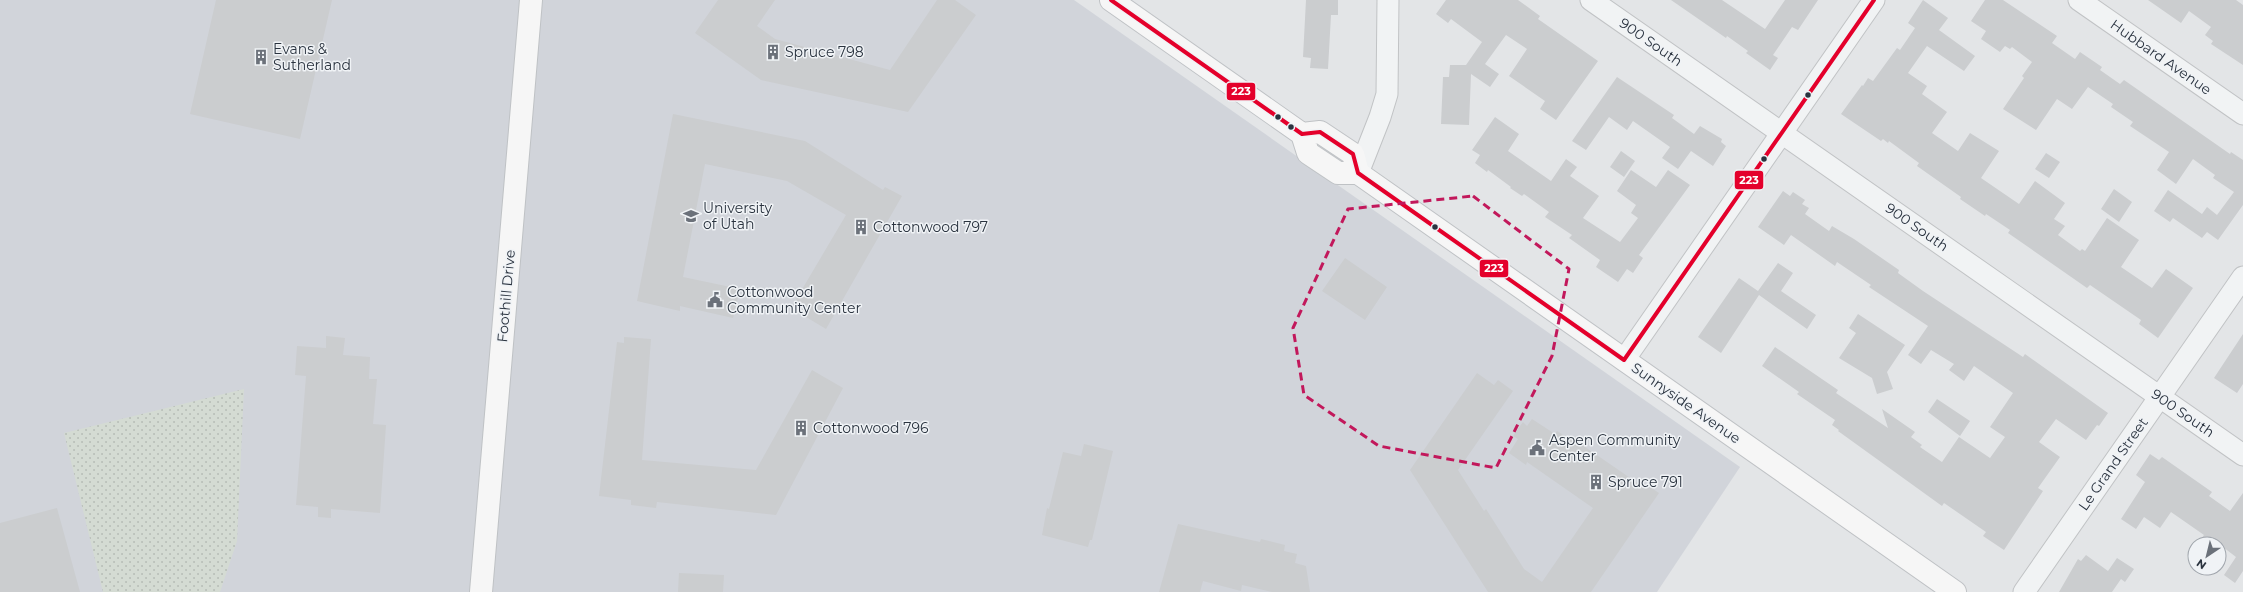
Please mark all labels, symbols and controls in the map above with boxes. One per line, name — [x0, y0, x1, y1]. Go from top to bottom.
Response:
street label: 900 South — [1616, 14, 1686, 70]
street label: Hubbard Avenue — [2107, 15, 2215, 99]
place label: Evans & Sutherland — [273, 40, 351, 74]
building icon: Spruce 798 — [764, 43, 782, 61]
place label: Spruce 798 — [785, 43, 864, 61]
building icon: Evans & Sutherland — [252, 48, 270, 66]
line badge: 223 — [1226, 82, 1256, 101]
text: 223 — [1231, 84, 1251, 98]
unlabelled marker — [1803, 90, 1813, 100]
unlabelled marker — [1273, 112, 1283, 122]
unlabelled marker — [1286, 122, 1296, 132]
unlabelled marker — [1759, 154, 1769, 164]
line badge: 223 — [1734, 170, 1764, 190]
text: 223 — [1739, 173, 1759, 187]
place label: University of Utah — [703, 199, 772, 233]
street label: 900 South — [1882, 199, 1952, 255]
school or university icon: University of Utah — [682, 207, 700, 225]
building icon: Cottonwood 797 — [852, 218, 870, 236]
place label: Cottonwood 797 — [873, 218, 988, 236]
unlabelled marker — [1430, 222, 1440, 232]
street label: Foothill Drive — [493, 249, 519, 343]
line badge: 223 — [1479, 259, 1509, 278]
text: 223 — [1484, 261, 1504, 275]
place label: Cottonwood Community Center — [727, 283, 861, 317]
public building icon: Cottonwood Community Center — [706, 291, 724, 309]
street label: Sunnyside Avenue — [1628, 359, 1744, 447]
street label: 900 South — [2148, 385, 2218, 441]
street label: Le Grand Street — [2074, 414, 2152, 514]
building icon: Cottonwood 796 — [792, 419, 810, 437]
place label: Cottonwood 796 — [813, 419, 929, 437]
place label: Aspen Community Center — [1549, 431, 1681, 465]
public building icon: Aspen Community Center — [1528, 439, 1546, 457]
building icon: Spruce 791 — [1587, 473, 1605, 491]
place label: Spruce 791 — [1608, 473, 1683, 491]
north arrow — [2187, 536, 2227, 576]
text: N — [2194, 556, 2209, 572]

